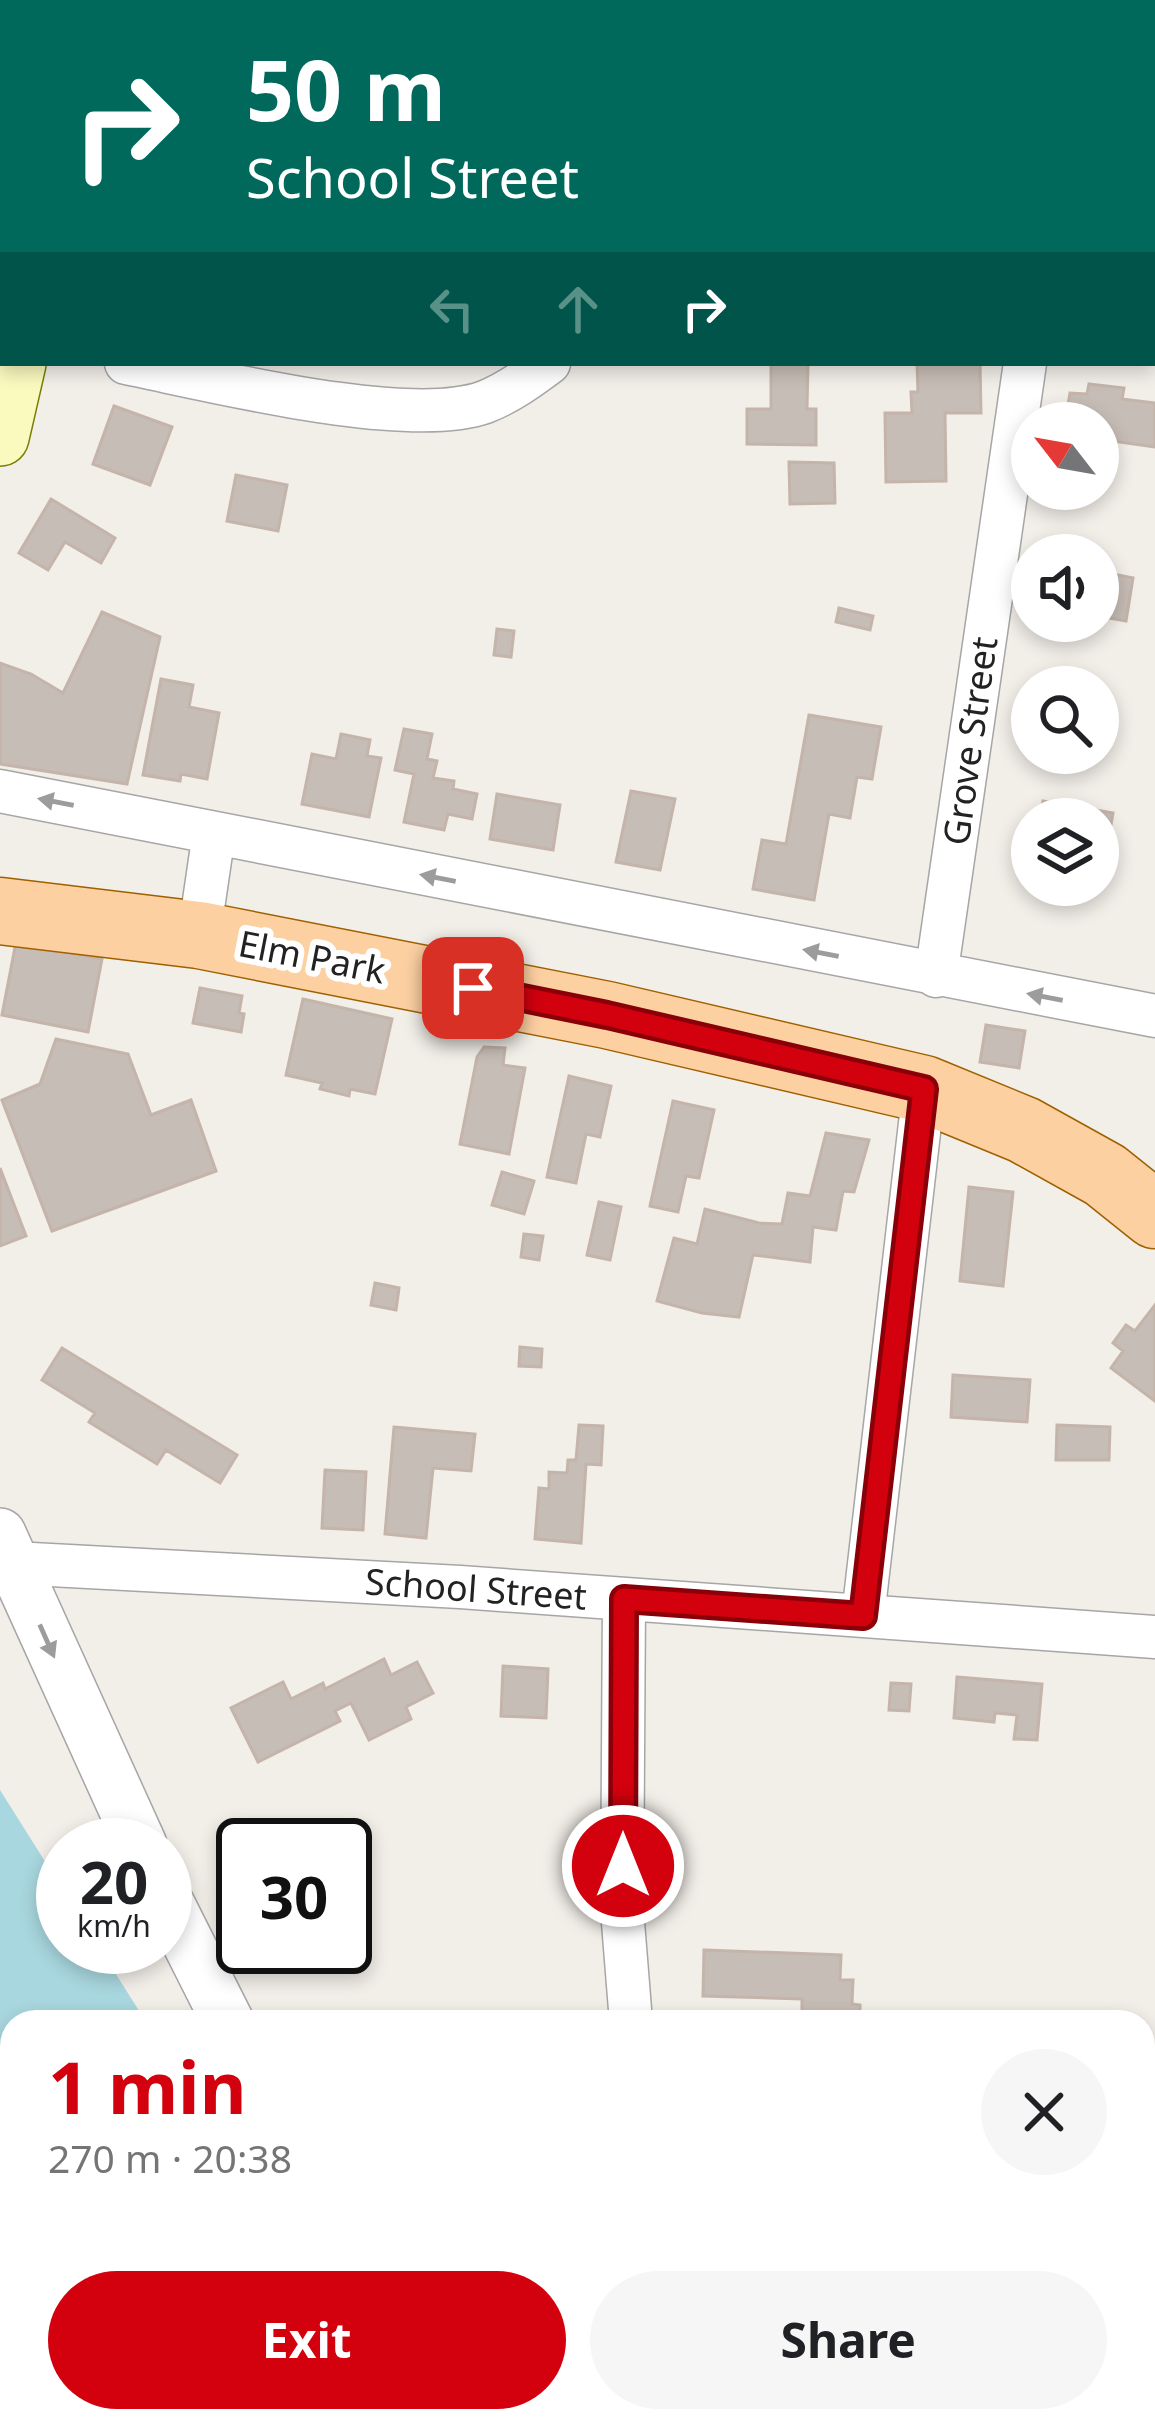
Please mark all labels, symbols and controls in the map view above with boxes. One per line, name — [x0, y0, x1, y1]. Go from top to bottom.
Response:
text: 50 m — [246, 31, 446, 146]
icon: right — [48, 48, 204, 204]
text: School Street — [246, 140, 579, 214]
icon: left — [419, 276, 485, 342]
icon: ahead — [545, 276, 611, 342]
icon: right — [671, 276, 737, 342]
north arrow — [1011, 402, 1119, 510]
map controls — [1011, 402, 1119, 906]
button: sound — [1011, 534, 1119, 642]
street label: Grove Street — [931, 634, 1008, 848]
button: search — [1011, 666, 1119, 774]
one-way arrow — [37, 792, 74, 811]
button: layers — [1011, 798, 1119, 906]
one-way arrow — [419, 868, 457, 887]
street label: Elm Park — [235, 918, 390, 995]
pin — [422, 937, 524, 1039]
one-way arrow — [802, 943, 839, 962]
icon: arrive — [440, 955, 506, 1021]
one-way arrow — [1026, 987, 1064, 1006]
street label: School Street — [364, 1556, 588, 1621]
one-way arrow — [38, 1624, 58, 1659]
position arrow — [560, 1803, 686, 1929]
speed limit sign: 30 — [216, 1818, 372, 1974]
text: 20 — [80, 1840, 148, 1922]
text: km/h — [77, 1905, 151, 1946]
text: 1 min — [48, 2037, 246, 2135]
button: close — [981, 2049, 1107, 2175]
text: 270 m · 20:38 — [48, 2131, 292, 2184]
button: Exit — [48, 2271, 566, 2409]
button: Share — [590, 2271, 1107, 2409]

